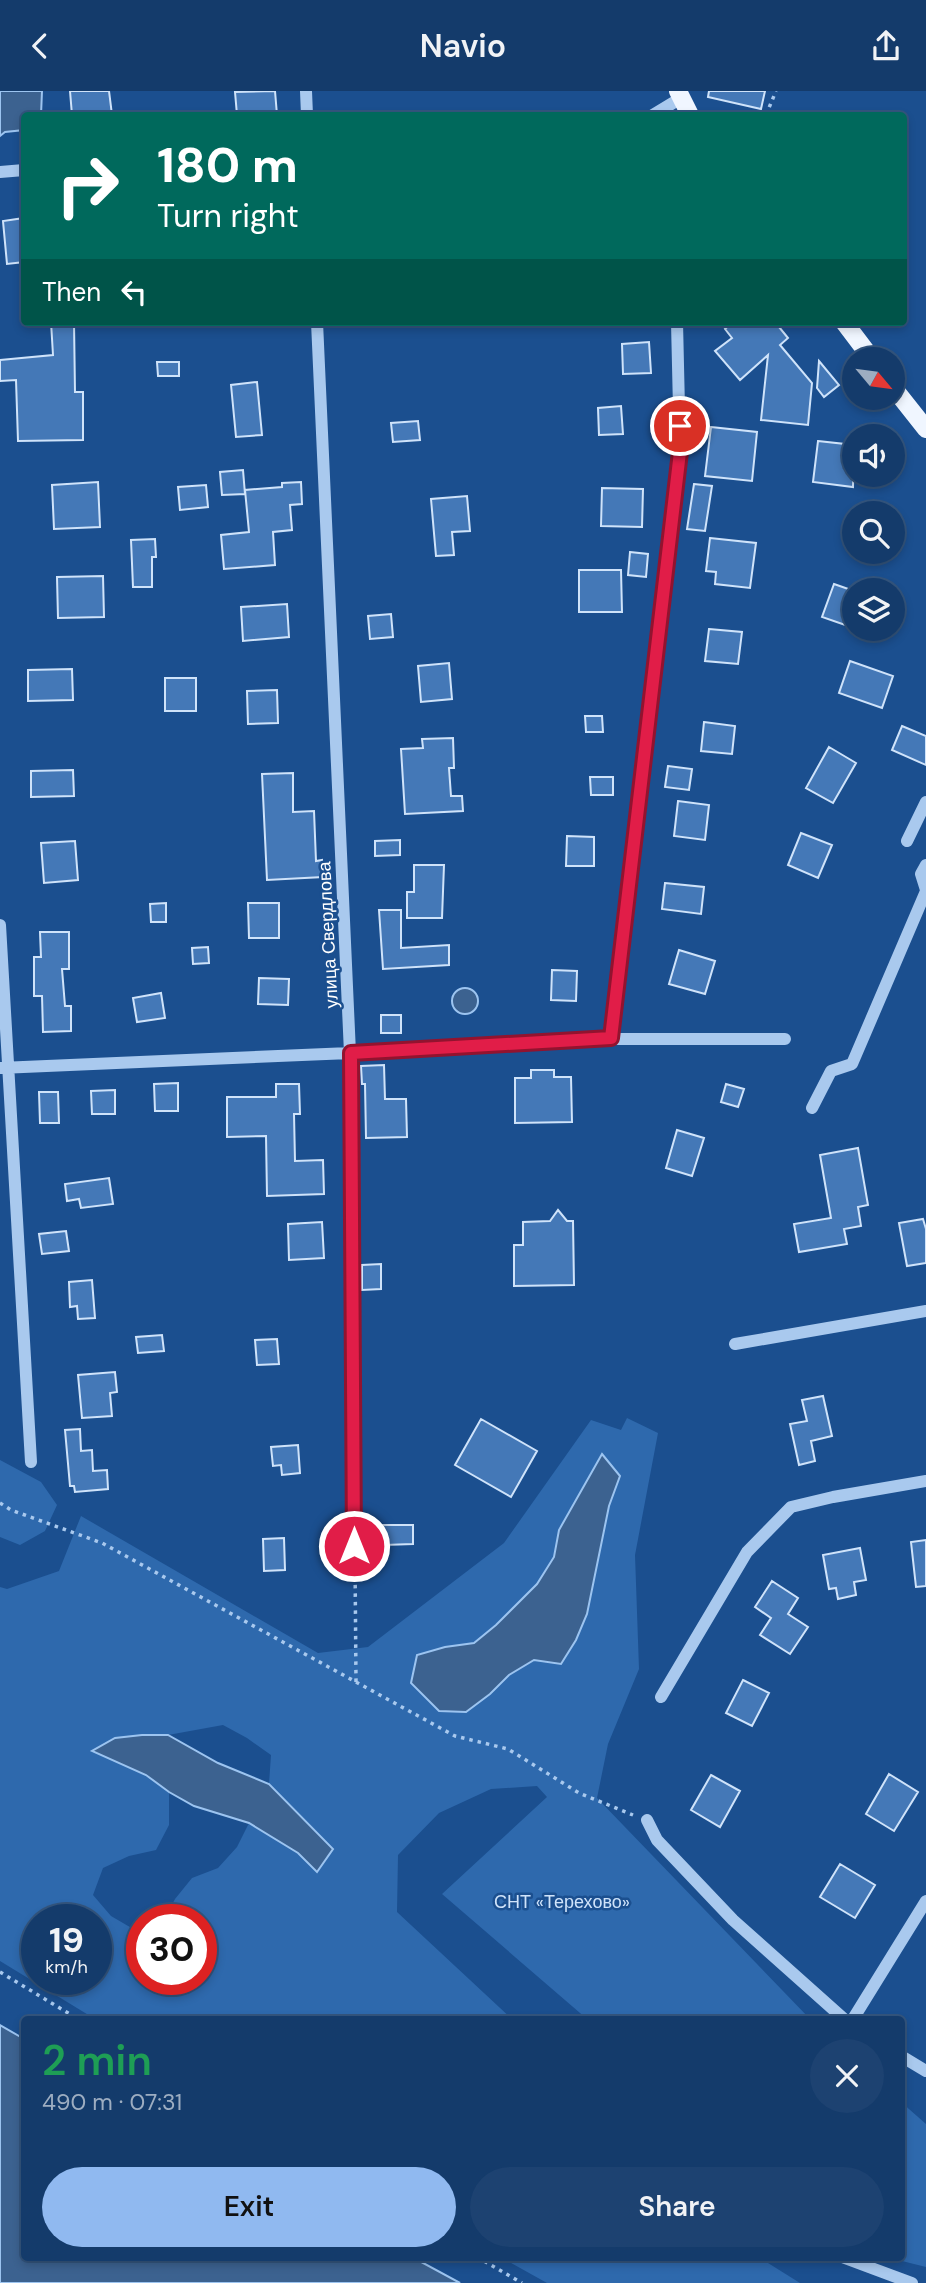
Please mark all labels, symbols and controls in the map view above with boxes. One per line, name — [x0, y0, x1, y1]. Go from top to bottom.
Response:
text: Navio — [420, 25, 506, 67]
icon: back — [21, 27, 59, 65]
icon: share — [867, 27, 905, 65]
text: 180 m — [157, 133, 298, 197]
icon: right — [42, 140, 133, 231]
text: Turn right — [157, 195, 299, 237]
icon: left — [115, 273, 153, 311]
text: Then — [42, 275, 101, 309]
north arrow — [842, 347, 905, 409]
map controls — [842, 347, 905, 641]
pin — [650, 396, 710, 456]
icon: arrive — [661, 407, 699, 445]
button: sound — [842, 424, 905, 487]
button: search — [842, 501, 905, 564]
button: layers — [842, 578, 905, 641]
street label: улица Свердлова — [312, 860, 344, 1009]
position arrow — [317, 1509, 391, 1583]
park label: СНТ «Терехово» — [494, 1890, 630, 1914]
speed limit sign: 30 — [126, 1904, 217, 1995]
text: 19 — [49, 1917, 84, 1963]
text: km/h — [45, 1955, 88, 1979]
text: 2 min — [42, 2033, 152, 2088]
button: close — [810, 2039, 884, 2113]
text: 490 m · 07:31 — [42, 2087, 182, 2117]
button: Exit — [42, 2167, 456, 2247]
button: Share — [470, 2167, 884, 2247]

